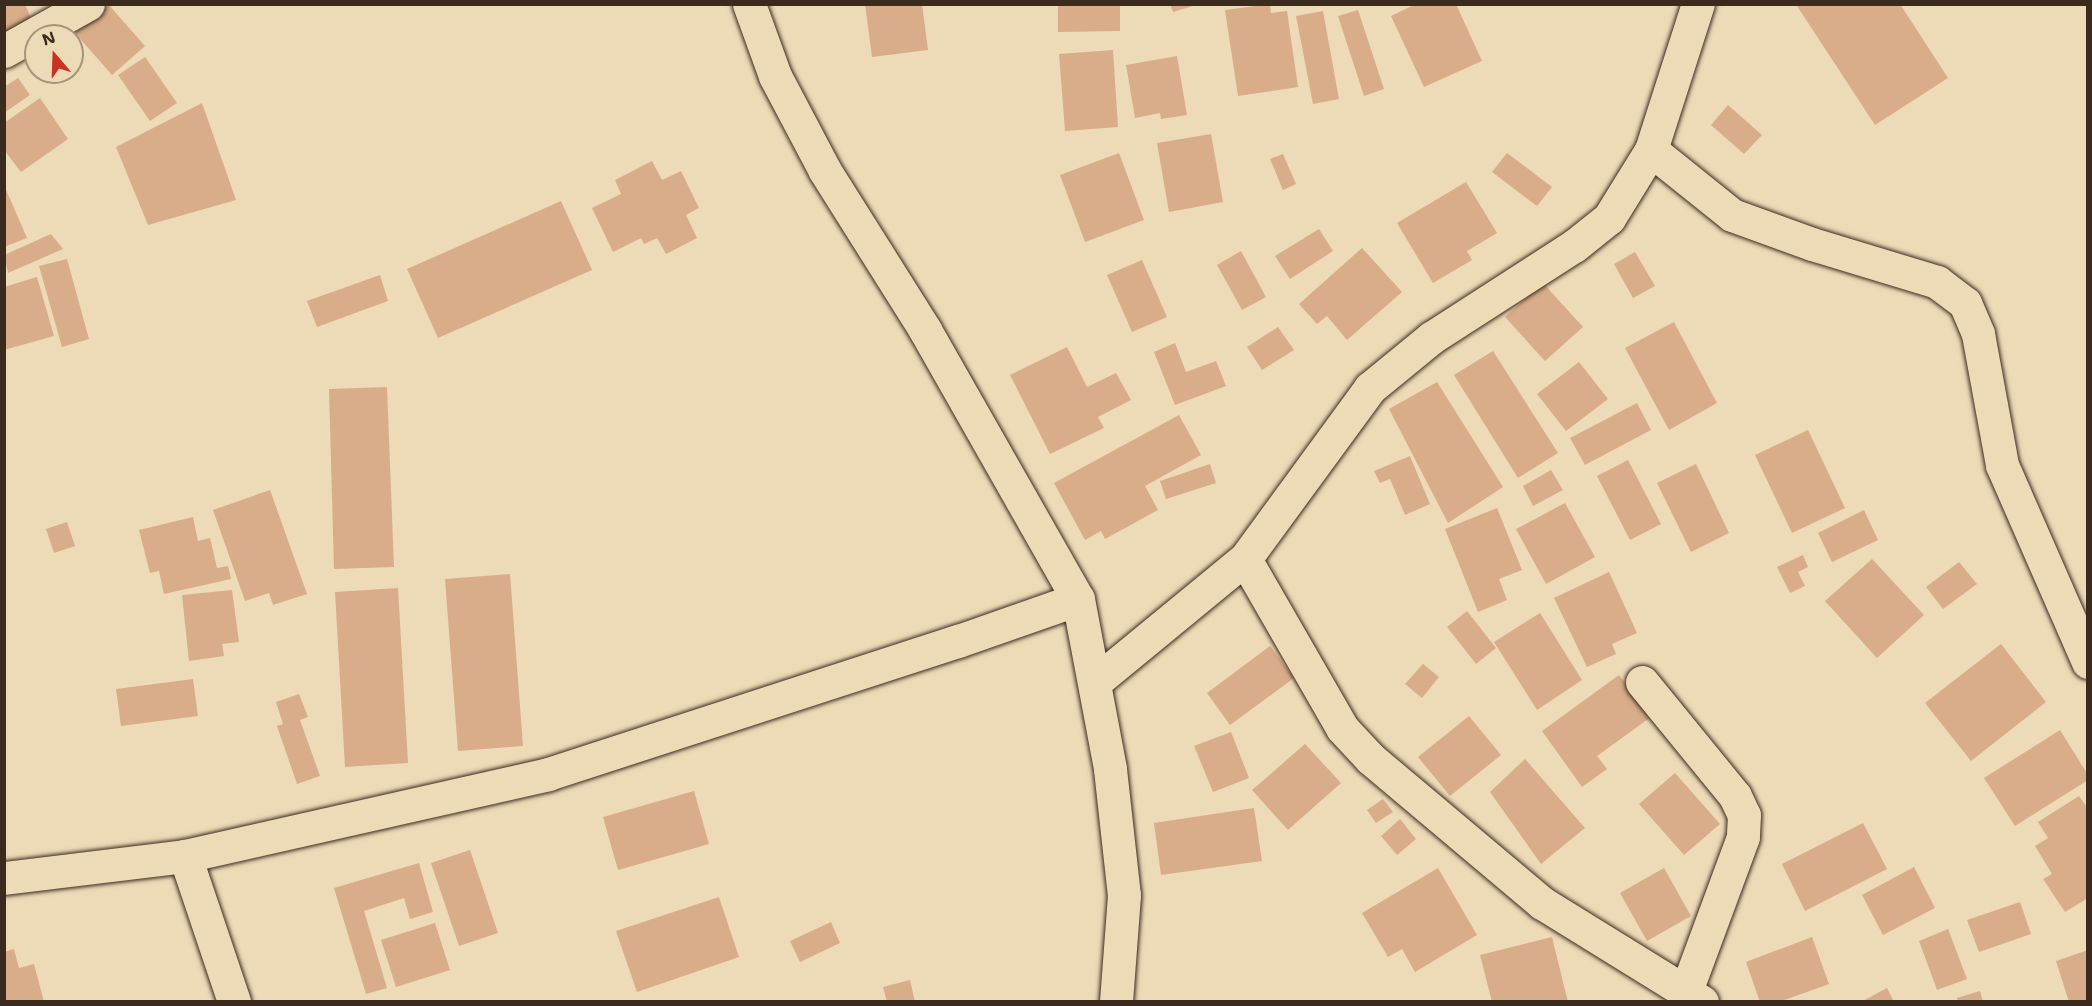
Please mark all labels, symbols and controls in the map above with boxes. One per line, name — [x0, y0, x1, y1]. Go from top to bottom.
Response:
north arrow — [24, 24, 84, 84]
text: N — [39, 26, 58, 50]

